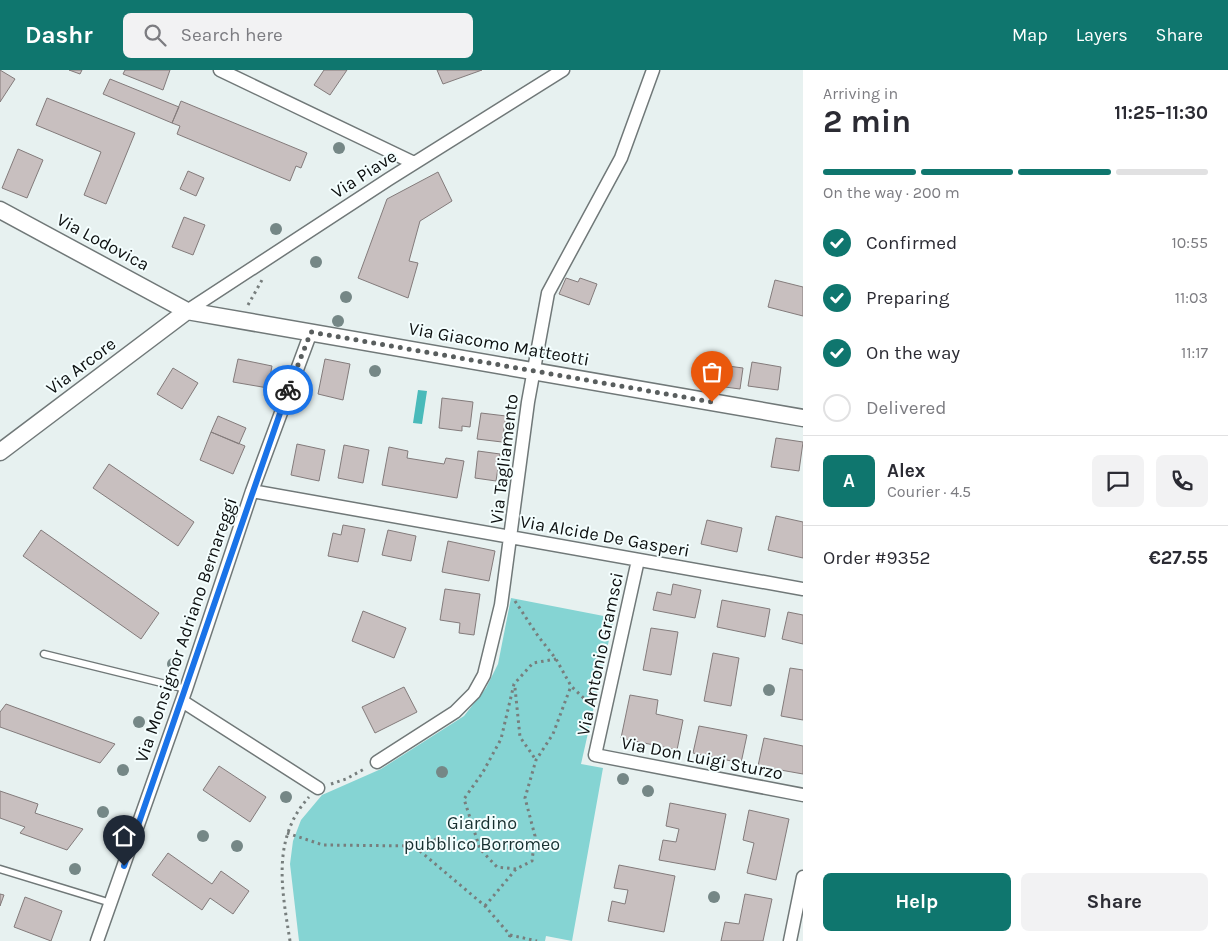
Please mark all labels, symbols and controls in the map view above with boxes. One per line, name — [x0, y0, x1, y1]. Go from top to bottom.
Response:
search box — [123, 13, 473, 58]
text: Dashr — [25, 21, 93, 49]
icon: search — [141, 21, 169, 49]
text: Search here — [181, 24, 283, 46]
text: Map — [1012, 24, 1048, 46]
text: Layers — [1076, 24, 1128, 46]
text: Share — [1156, 24, 1203, 46]
text: Arriving in — [823, 84, 898, 103]
text: 11:25–11:30 — [1114, 102, 1208, 124]
text: 2 min — [823, 103, 911, 140]
street label: Via Piave — [327, 145, 401, 203]
text: On the way · 200 m — [823, 183, 960, 202]
street label: Via Lodovica — [53, 208, 153, 276]
icon: check — [823, 229, 851, 257]
text: Confirmed — [866, 232, 957, 254]
text: 10:55 — [1171, 233, 1208, 252]
icon: check — [823, 284, 851, 312]
text: Preparing — [866, 287, 949, 309]
text: 11:03 — [1175, 288, 1208, 307]
street label: Via Giacomo Matteotti — [407, 317, 591, 371]
street label: Via Arcore — [42, 333, 120, 399]
icon: check — [823, 339, 851, 367]
text: On the way — [866, 342, 960, 364]
text: 11:17 — [1181, 343, 1208, 362]
pin — [691, 351, 733, 402]
icon: bag — [698, 358, 726, 386]
courier — [263, 365, 313, 415]
icon: bike — [274, 376, 302, 404]
street label: Via Tagliamento — [485, 393, 523, 525]
text: Delivered — [866, 397, 946, 419]
button: chat — [1092, 455, 1144, 507]
button: phone — [1156, 455, 1208, 507]
text: Alex — [887, 460, 925, 482]
text: A — [843, 470, 855, 492]
text: Courier · 4.5 — [887, 482, 971, 501]
street label: Via Monsignor Adriano Bernareggi — [130, 495, 242, 765]
street label: Via Alcide De Gasperi — [518, 510, 692, 562]
text: Order #9352 — [823, 547, 930, 569]
text: €27.55 — [1149, 547, 1208, 569]
street label: Via Antonio Gramsci — [572, 570, 628, 738]
street label: Via Don Luigi Sturzo — [619, 732, 785, 784]
park label: Giardino pubblico Borromeo — [404, 812, 560, 855]
pin — [103, 815, 145, 866]
icon: home — [110, 822, 138, 850]
button: Help — [823, 873, 1011, 931]
button: Share — [1021, 873, 1208, 931]

